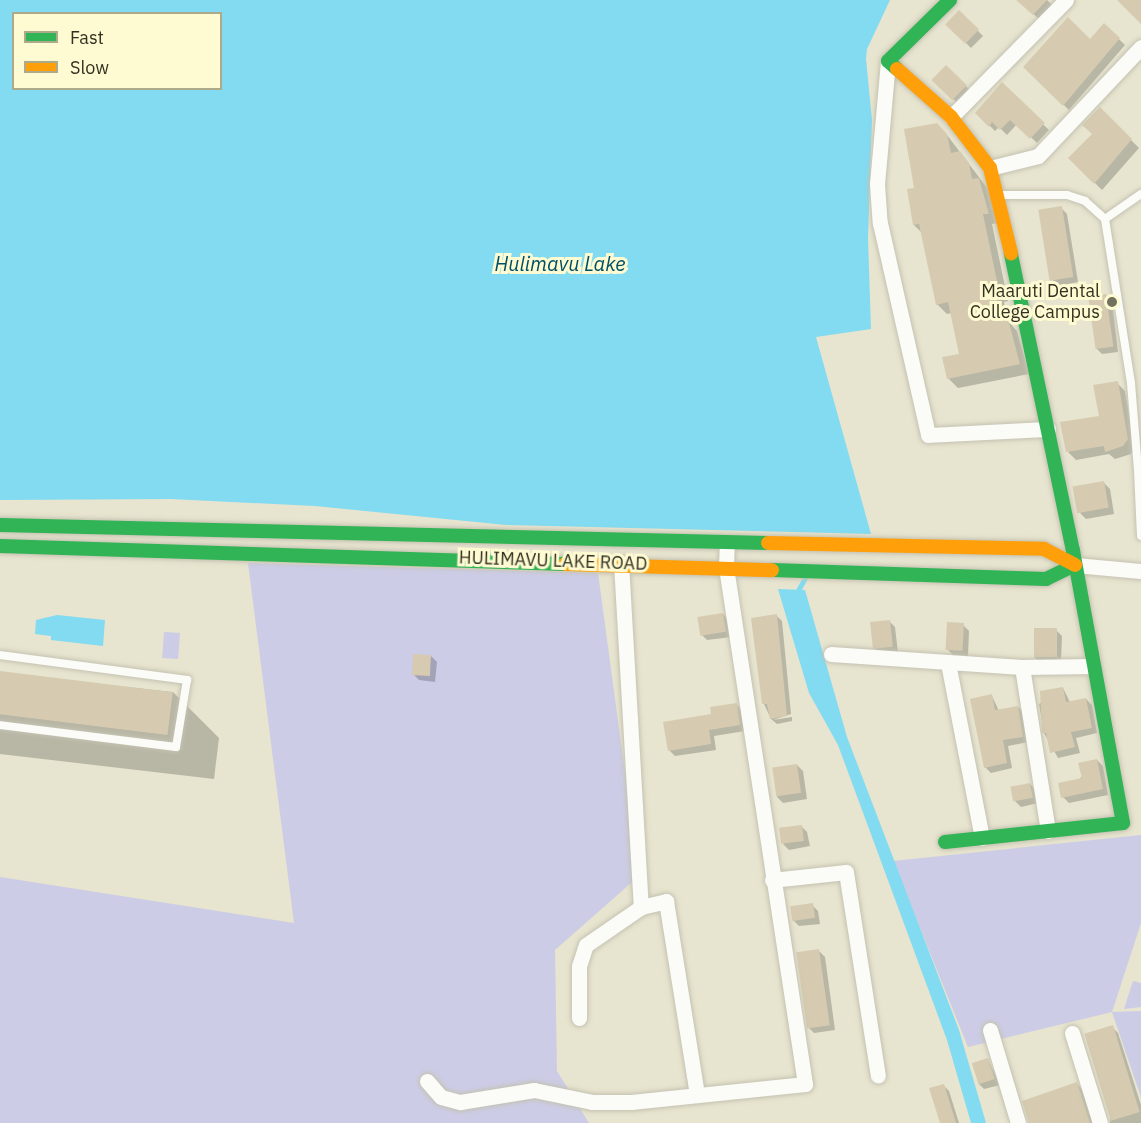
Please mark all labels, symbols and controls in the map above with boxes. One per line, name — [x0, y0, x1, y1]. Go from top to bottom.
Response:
legend — [12, 12, 222, 90]
text: Fast — [70, 26, 104, 49]
text: Slow — [70, 56, 109, 79]
water label: Hulimavu Lake — [495, 251, 625, 275]
place label: Maaruti Dental College Campus — [970, 281, 1100, 324]
marker: Maaruti Dental College Campus — [1105, 295, 1119, 309]
street label: HULIMAVU LAKE ROAD — [458, 547, 648, 575]

